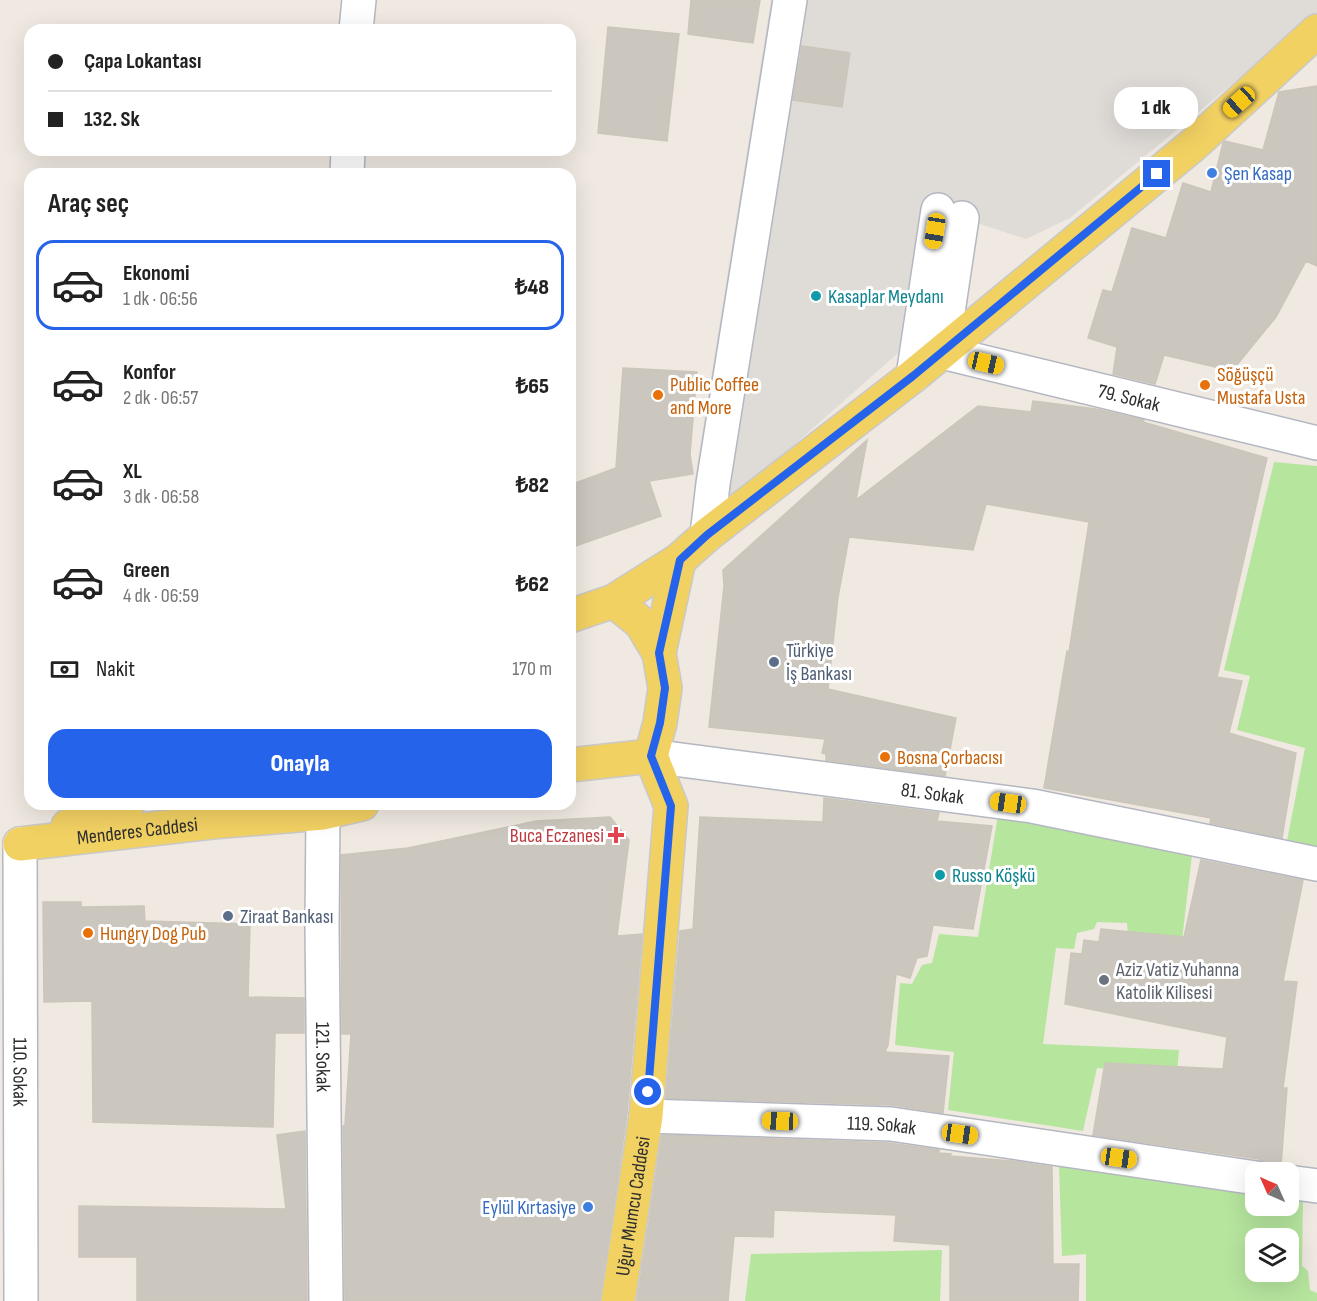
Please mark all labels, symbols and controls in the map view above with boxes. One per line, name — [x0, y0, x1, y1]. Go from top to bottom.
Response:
text: Çapa Lokantası — [84, 48, 201, 75]
car — [1220, 83, 1258, 121]
callout: 1 dk — [1115, 87, 1199, 129]
text: 1 dk — [1142, 96, 1170, 120]
text: 132. Sk — [84, 106, 140, 133]
route end — [1143, 160, 1170, 187]
place label: Şen Kasap — [1224, 162, 1292, 186]
marker: Şen Kasap — [1205, 166, 1219, 180]
text: Araç seç — [48, 188, 129, 220]
car — [923, 212, 947, 250]
icon: car — [51, 258, 105, 312]
text: Ekonomi — [123, 260, 189, 287]
text: ₺48 — [515, 274, 549, 301]
place label: Kasaplar Meydanı — [828, 285, 944, 309]
text: 1 dk · 06:56 — [123, 287, 198, 311]
marker: Kasaplar Meydanı — [809, 289, 823, 303]
car — [966, 350, 1006, 376]
icon: car — [51, 357, 105, 411]
text: Konfor — [123, 359, 176, 386]
place label: Söğüşçü Mustafa Usta — [1217, 363, 1305, 410]
text: ₺65 — [516, 373, 549, 400]
place label: Public Coffee and More — [670, 373, 759, 420]
marker: Söğüşçü Mustafa Usta — [1198, 378, 1212, 392]
street label: 79. Sokak — [1095, 379, 1163, 418]
text: 2 dk · 06:57 — [123, 386, 198, 410]
marker: Public Coffee and More — [651, 388, 665, 402]
icon: car — [51, 456, 105, 510]
text: XL — [123, 458, 142, 485]
text: ₺82 — [516, 472, 549, 499]
text: 3 dk · 06:58 — [123, 485, 199, 509]
icon: car — [51, 555, 105, 609]
text: Green — [123, 557, 170, 584]
text: ₺62 — [516, 571, 549, 598]
text: 4 dk · 06:59 — [123, 584, 199, 608]
place label: Türkiye İş Bankası — [786, 639, 852, 686]
icon: cash — [48, 653, 81, 686]
marker: Türkiye İş Bankası — [767, 655, 781, 669]
text: Nakit — [96, 656, 135, 683]
text: 170 m — [512, 657, 552, 681]
button: Onayla — [48, 729, 552, 798]
place label: Bosna Çorbacısı — [897, 746, 1003, 770]
marker: Bosna Çorbacısı — [878, 750, 892, 764]
street label: 81. Sokak — [900, 778, 966, 810]
car — [989, 792, 1027, 814]
street label: Menderes Caddesi — [76, 813, 199, 850]
place label: Buca Eczanesi — [510, 824, 604, 848]
marker: Buca Eczanesi — [609, 828, 623, 842]
place label: Russo Köşkü — [952, 864, 1035, 888]
marker: Russo Köşkü — [933, 868, 947, 882]
place label: Ziraat Bankası — [240, 905, 334, 929]
marker: Ziraat Bankası — [221, 909, 235, 923]
place label: Hungry Dog Pub — [100, 922, 206, 946]
marker: Hungry Dog Pub — [81, 926, 95, 940]
place label: Aziz Vatiz Yuhanna Katolik Kilisesi — [1115, 958, 1239, 1005]
marker: Aziz Vatiz Yuhanna Katolik Kilisesi — [1097, 973, 1111, 987]
street label: 121. Sokak — [310, 1022, 335, 1092]
street label: 110. Sokak — [7, 1037, 32, 1107]
route start — [634, 1078, 661, 1105]
car — [762, 1111, 798, 1131]
street label: 119. Sokak — [847, 1112, 918, 1141]
car — [941, 1123, 979, 1145]
street label: Uğur Mumcu Caddesi — [611, 1135, 656, 1278]
car — [1100, 1147, 1138, 1169]
north arrow — [1245, 1162, 1299, 1216]
map controls — [1245, 1162, 1299, 1282]
place label: Eylül Kırtasiye — [482, 1196, 576, 1220]
marker: Eylül Kırtasiye — [581, 1200, 595, 1214]
button: layers — [1245, 1228, 1299, 1282]

